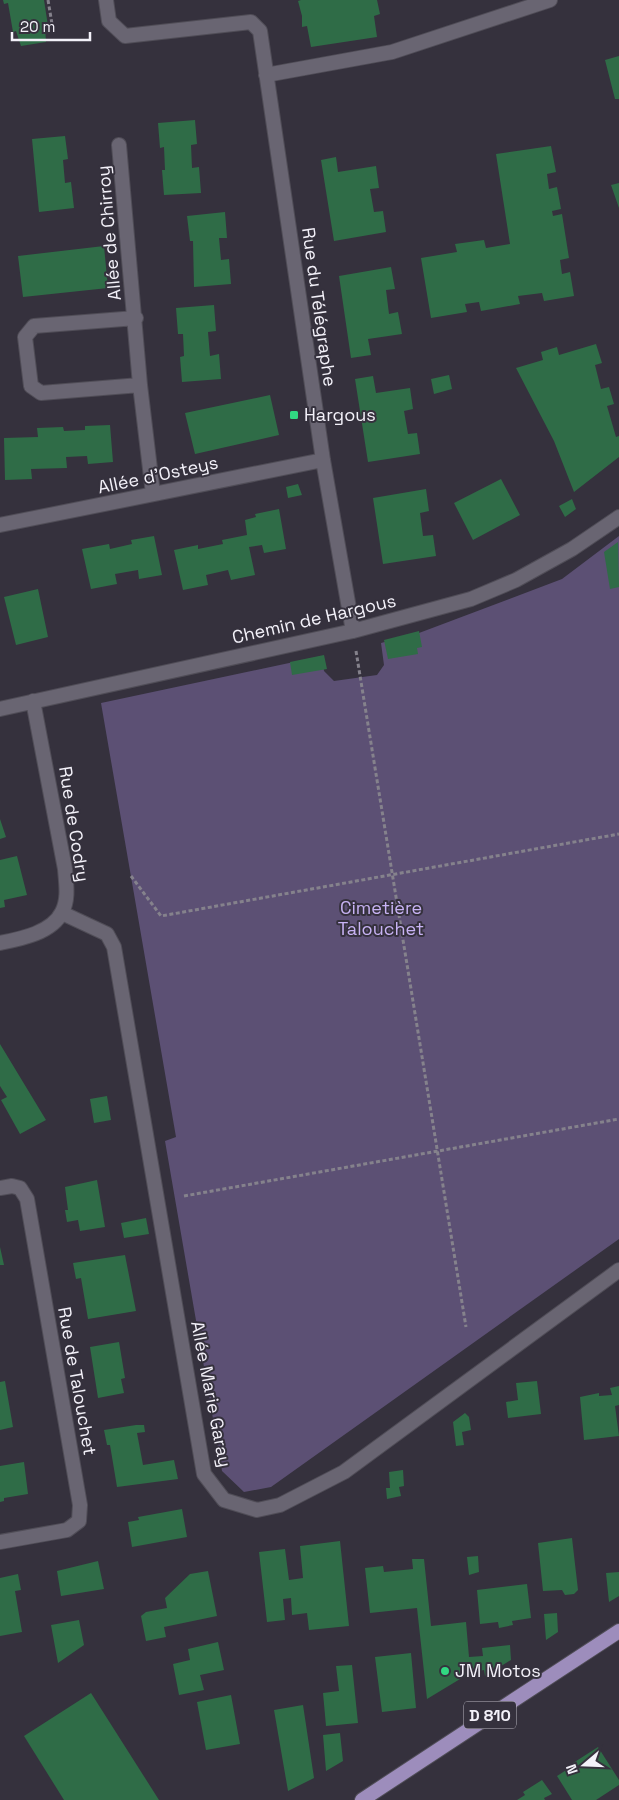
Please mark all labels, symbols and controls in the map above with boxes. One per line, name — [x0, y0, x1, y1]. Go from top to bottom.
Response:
scale bar — [12, 10, 90, 42]
text: 20 m — [20, 17, 55, 36]
street label: Allée de Chirroy — [91, 165, 126, 301]
street label: Rue du Télégraphe — [297, 226, 342, 388]
place label: Hargous — [304, 403, 376, 426]
marker: Hargous — [288, 409, 300, 421]
street label: Allée d'Osteys — [96, 451, 220, 498]
street label: Chemin de Hargous — [230, 588, 398, 649]
street label: Rue de Codry — [54, 765, 95, 883]
park label: Cimetière Talouchet — [338, 896, 424, 940]
street label: Rue de Talouchet — [53, 1305, 102, 1457]
street label: Allée Marie Garay — [186, 1319, 237, 1469]
place label: JM Motos — [455, 1659, 541, 1682]
marker: JM Motos — [439, 1665, 451, 1677]
road number: D 810 — [464, 1702, 516, 1728]
north arrow — [559, 1740, 609, 1790]
text: N — [562, 1762, 582, 1777]

